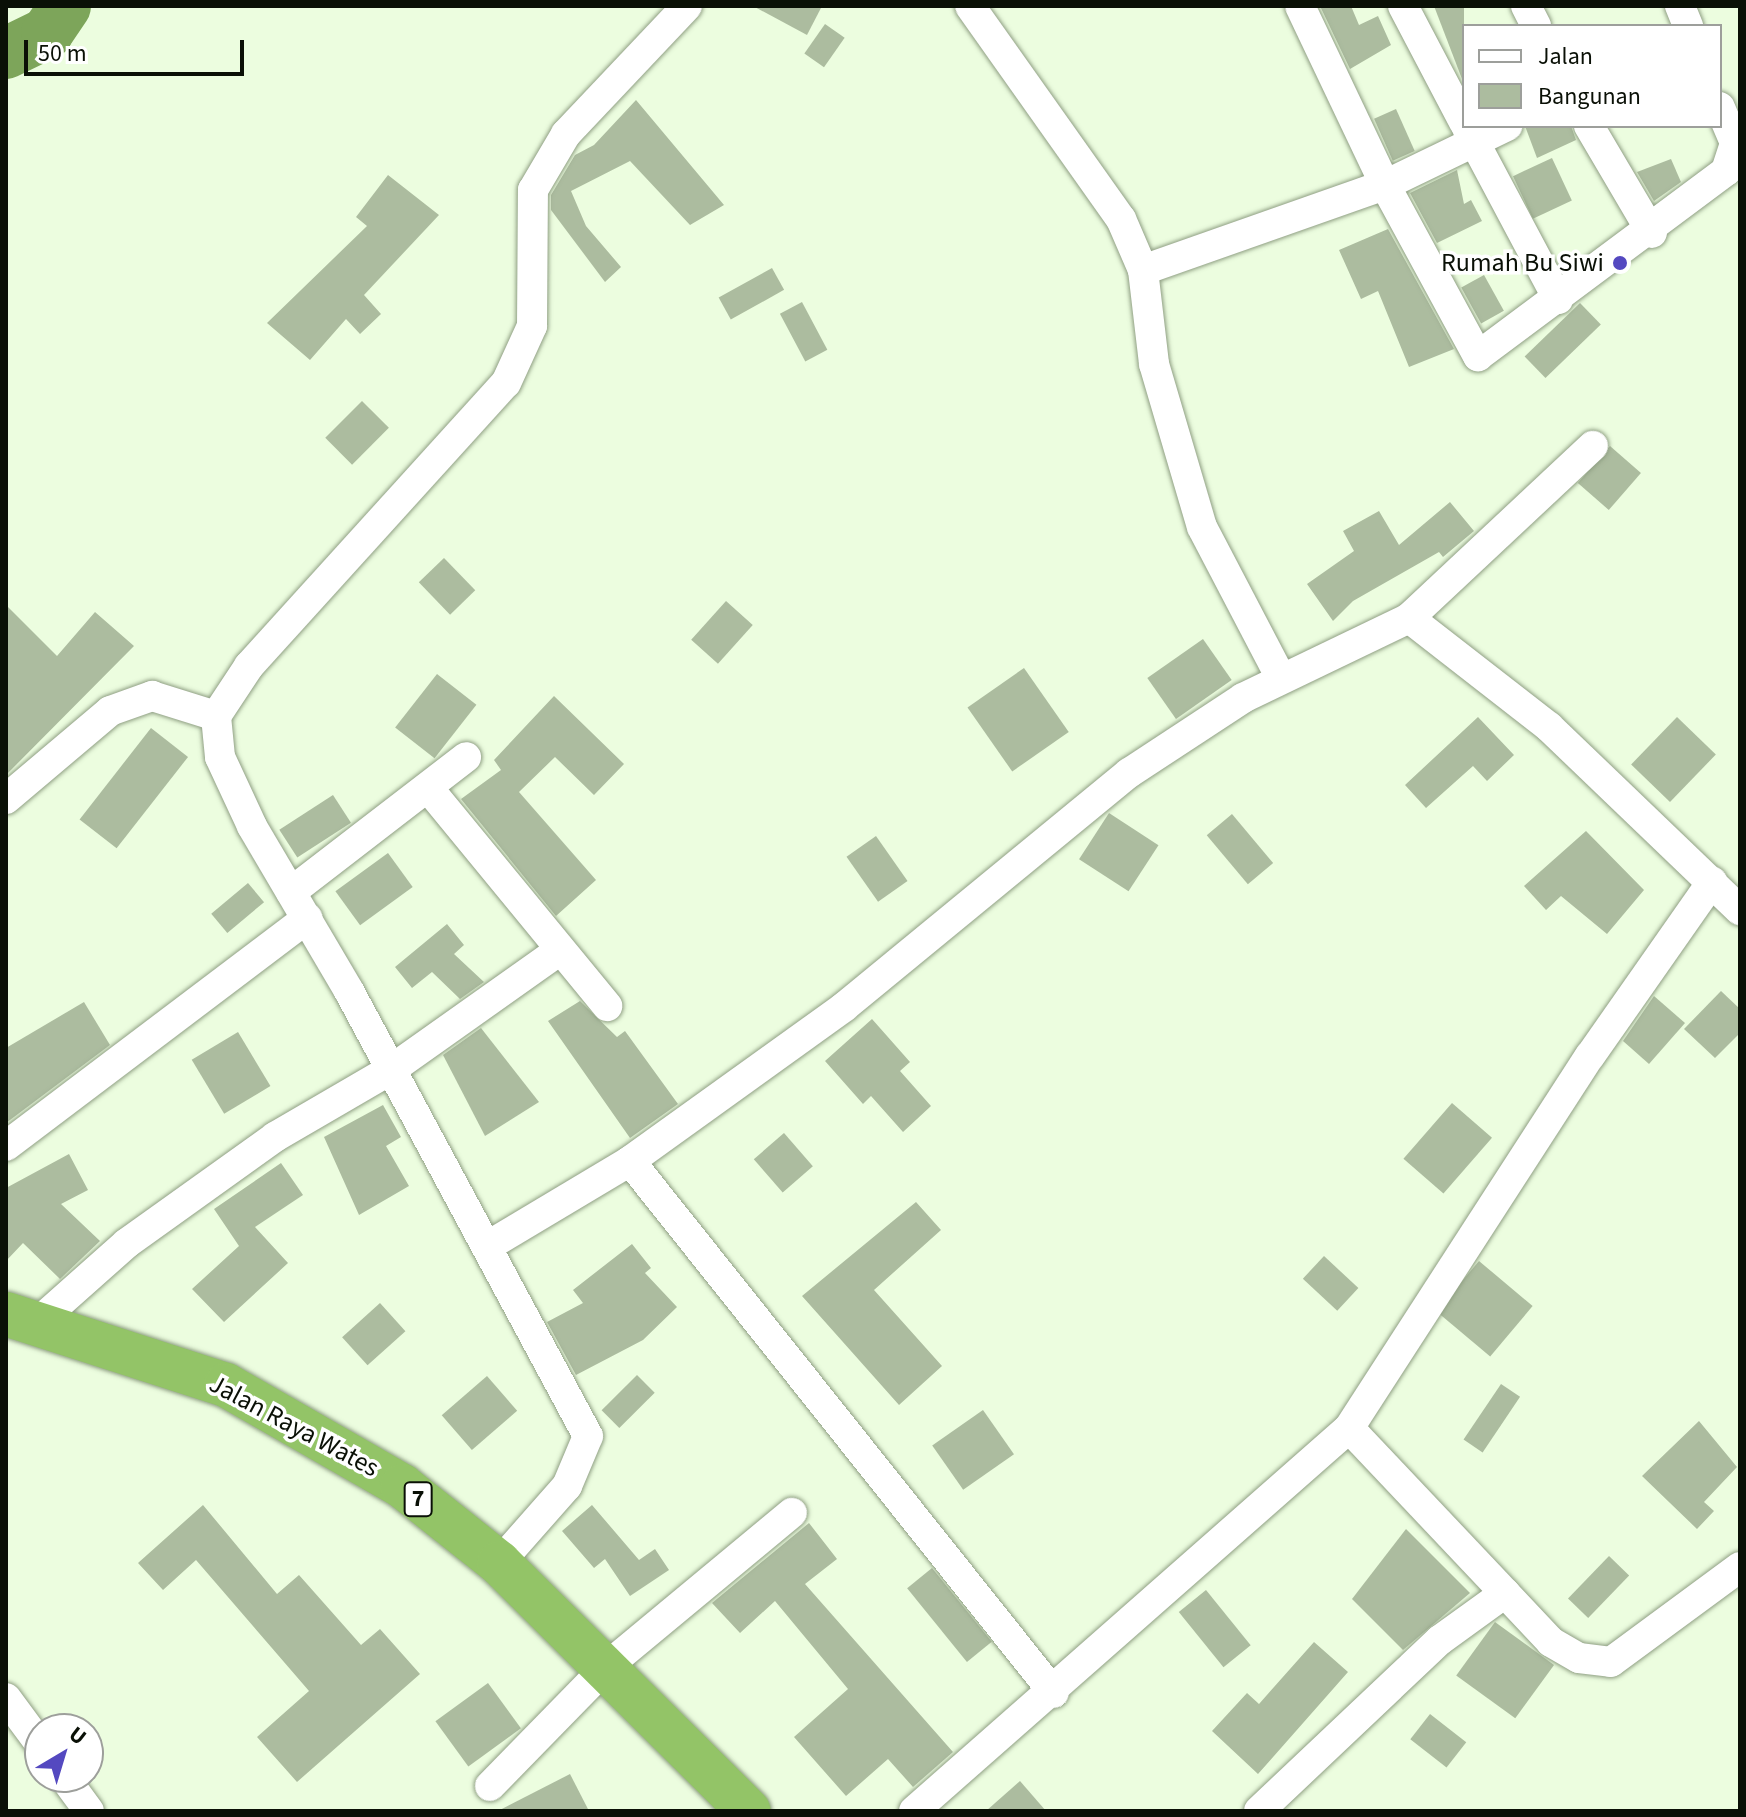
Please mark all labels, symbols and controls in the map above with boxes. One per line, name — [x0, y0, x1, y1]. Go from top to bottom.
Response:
scale bar — [28, 24, 248, 74]
legend — [1462, 24, 1722, 128]
text: 50 m — [38, 36, 87, 71]
text: Jalan — [1538, 39, 1593, 74]
text: Bangunan — [1538, 79, 1641, 114]
place label: Rumah Bu Siwi — [1441, 247, 1604, 279]
marker: Rumah Bu Siwi — [1611, 254, 1629, 272]
street label: Jalan Raya Wates — [204, 1368, 384, 1484]
road number: 7 — [402, 1479, 434, 1519]
north arrow — [24, 1713, 104, 1793]
text: U — [62, 1719, 93, 1753]

